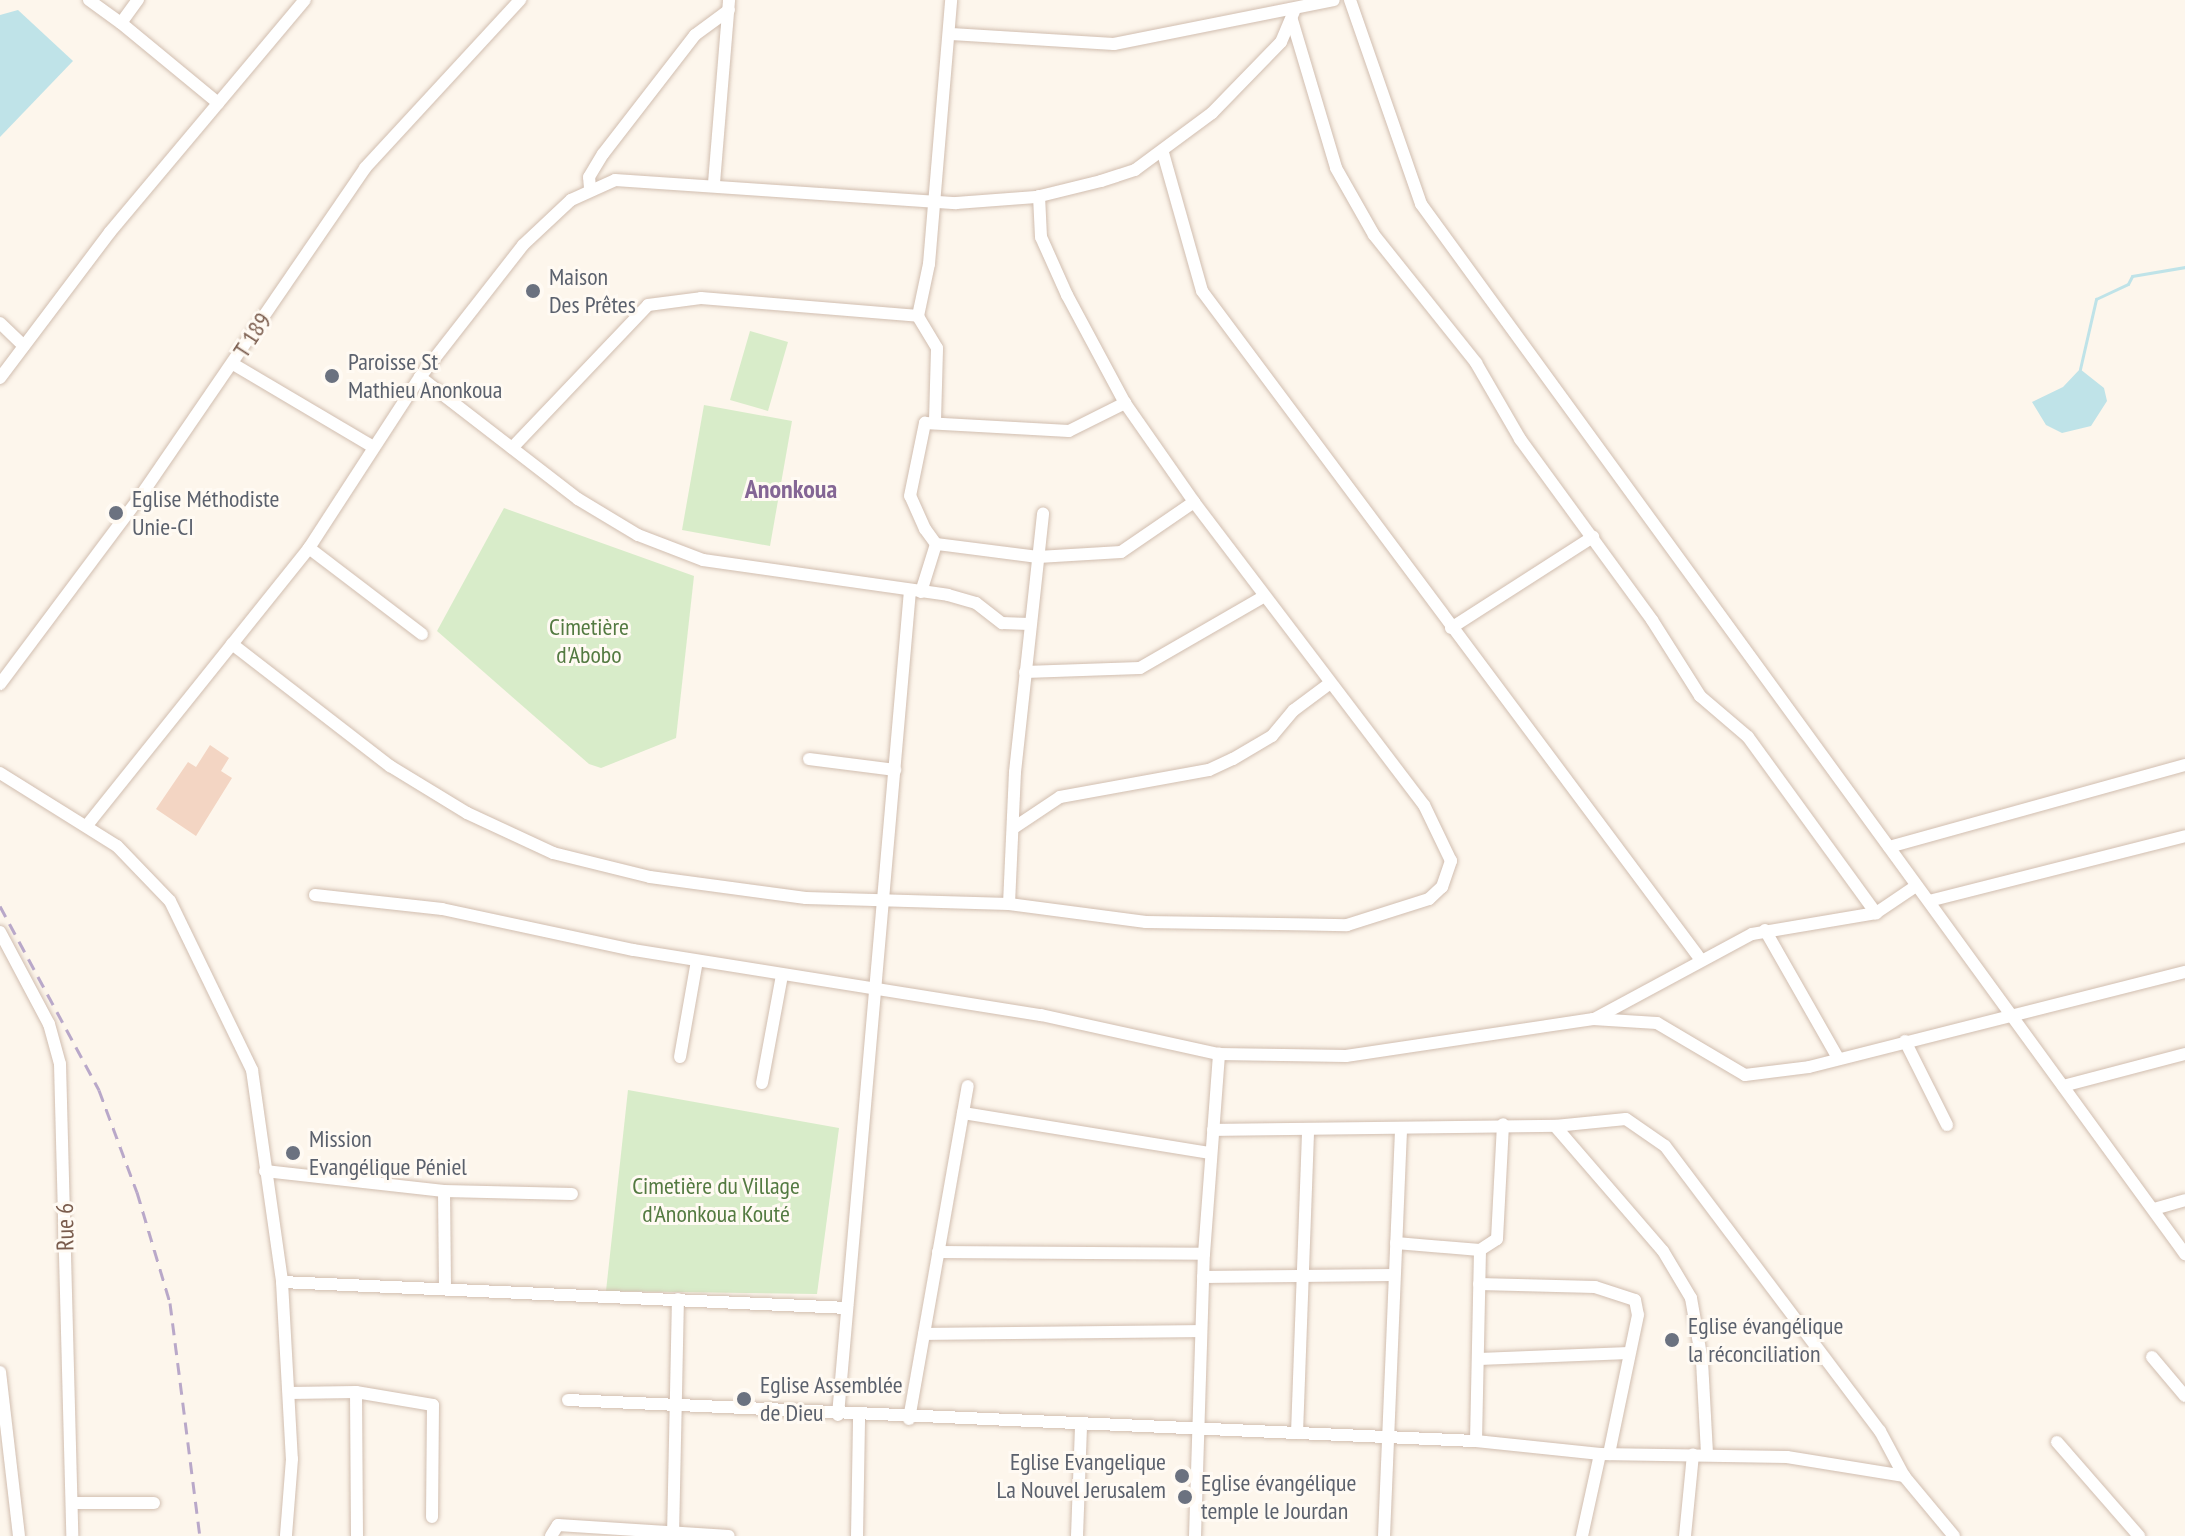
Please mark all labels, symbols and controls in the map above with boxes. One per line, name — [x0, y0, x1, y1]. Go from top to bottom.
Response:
place label: Maison Des Prêtes — [549, 263, 636, 319]
marker: Maison Des Prêtes — [524, 282, 542, 300]
street label: T 189 — [227, 307, 277, 363]
place label: Paroisse St Mathieu Anonkoua — [348, 348, 503, 404]
marker: Paroisse St Mathieu Anonkoua — [323, 367, 341, 385]
district label: Anonkoua — [745, 473, 837, 505]
place label: Eglise Méthodiste Unie-CI — [132, 485, 279, 541]
marker: Eglise Méthodiste Unie-CI — [107, 504, 125, 522]
park label: Cimetière d'Abobo — [549, 613, 629, 669]
place label: Mission Evangélique Péniel — [309, 1125, 467, 1181]
marker: Mission Evangélique Péniel — [284, 1144, 302, 1162]
park label: Cimetière du Village d'Anonkoua Kouté — [632, 1172, 800, 1228]
street label: Rue 6 — [50, 1203, 80, 1251]
place label: Eglise évangélique la réconciliation — [1688, 1312, 1843, 1368]
marker: Eglise évangélique la réconciliation — [1663, 1331, 1681, 1349]
place label: Eglise Assemblée de Dieu — [760, 1371, 903, 1427]
marker: Eglise Assemblée de Dieu — [735, 1390, 753, 1408]
place label: Eglise Evangelique La Nouvel Jerusalem — [997, 1448, 1166, 1504]
marker: Eglise Evangelique La Nouvel Jerusalem — [1173, 1467, 1191, 1485]
place label: Eglise évangélique temple le Jourdan — [1201, 1469, 1356, 1525]
marker: Eglise évangélique temple le Jourdan — [1176, 1488, 1194, 1506]

